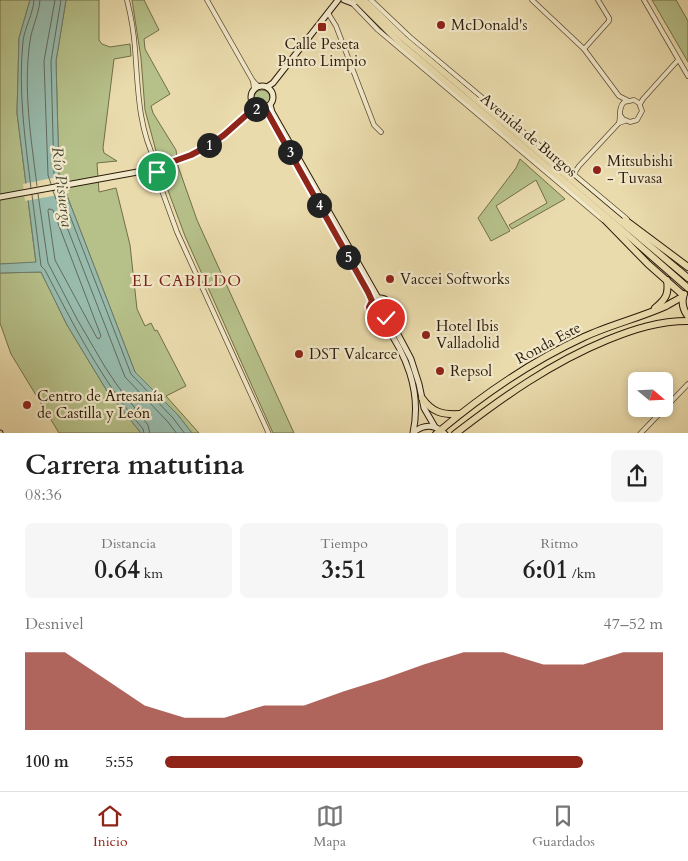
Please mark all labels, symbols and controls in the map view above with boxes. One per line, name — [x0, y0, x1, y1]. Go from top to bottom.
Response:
place label: McDonald's — [451, 15, 528, 35]
marker: McDonald's — [435, 19, 447, 31]
marker: Calle Peseta Punto Limpio — [316, 21, 328, 33]
place label: Calle Peseta Punto Limpio — [278, 34, 366, 71]
street label: Avenida de Burgos — [476, 89, 582, 181]
pin: 2 — [244, 96, 268, 122]
text: 2 — [253, 100, 260, 119]
pin: 1 — [196, 132, 222, 158]
text: 1 — [206, 136, 213, 155]
pin: 3 — [278, 140, 302, 164]
text: 3 — [287, 143, 294, 162]
water label: Río Pisuerga — [46, 146, 78, 228]
pin — [136, 151, 178, 193]
place label: Mitsubishi - Tuvasa — [607, 151, 673, 188]
icon: arrive — [143, 158, 171, 186]
marker: Mitsubishi - Tuvasa — [591, 164, 603, 176]
pin: 4 — [306, 192, 332, 218]
text: 4 — [316, 196, 323, 215]
pin: 5 — [336, 244, 360, 270]
text: 5 — [345, 248, 352, 267]
place label: Vaccei Softworks — [400, 269, 510, 289]
district label: EL CABILDO — [132, 270, 242, 292]
marker: Vaccei Softworks — [384, 273, 396, 285]
pin — [365, 297, 407, 339]
icon: check — [372, 304, 400, 332]
place label: Hotel Ibis Valladolid — [436, 316, 500, 353]
street label: Ronda Este — [512, 317, 584, 369]
marker: Hotel Ibis Valladolid — [420, 329, 432, 341]
place label: DST Valcarce — [309, 344, 398, 364]
marker: DST Valcarce — [293, 348, 305, 360]
place label: Repsol — [450, 361, 492, 381]
marker: Repsol — [434, 365, 446, 377]
north arrow — [628, 372, 672, 418]
map controls — [628, 372, 673, 417]
place label: Centro de Artesanía de Castilla y León — [37, 386, 164, 423]
marker: Centro de Artesanía de Castilla y León — [21, 399, 33, 411]
text: Carrera matutina — [25, 446, 244, 484]
button: share — [611, 450, 663, 502]
text: 08:36 — [25, 484, 62, 506]
text: Distancia — [101, 534, 156, 553]
text: Tiempo — [320, 534, 368, 553]
text: Ritmo — [541, 534, 578, 553]
text: 0.64 — [94, 553, 140, 587]
text: 3:51 — [321, 553, 367, 587]
text: 6:01 — [523, 553, 568, 587]
text: km — [140, 564, 163, 583]
text: /km — [568, 564, 596, 583]
text: Desnivel — [25, 613, 84, 635]
text: 47–52 m — [604, 613, 663, 635]
text: 100 m — [25, 751, 69, 773]
text: 5:55 — [105, 751, 134, 773]
tab: Inicio — [93, 802, 127, 851]
tab: Mapa — [313, 802, 346, 851]
tab: Guardados — [532, 802, 595, 851]

